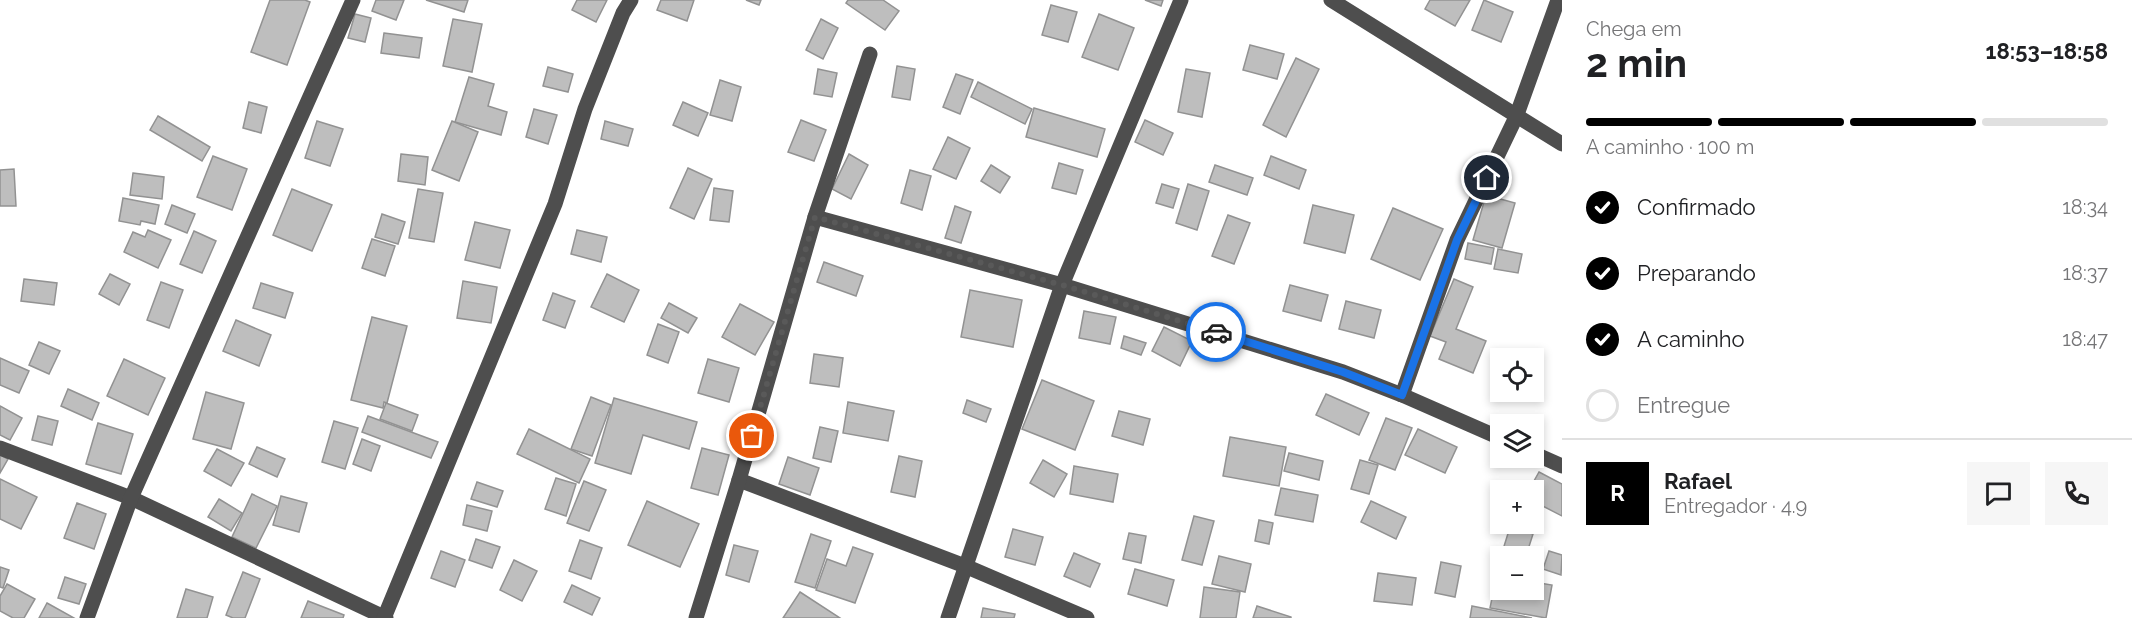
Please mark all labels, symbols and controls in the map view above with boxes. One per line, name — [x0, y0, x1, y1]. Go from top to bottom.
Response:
text: Chega em — [1586, 17, 1682, 41]
text: 18:53–18:58 — [1986, 38, 2108, 64]
text: 2 min — [1586, 40, 1687, 86]
text: A caminho · 100 m — [1586, 135, 1754, 159]
pin — [1461, 152, 1512, 203]
icon: home — [1470, 161, 1503, 194]
icon: check — [1586, 191, 1619, 224]
text: Confirmado — [1637, 194, 1756, 220]
text: 18:34 — [2062, 195, 2108, 219]
icon: check — [1586, 257, 1619, 290]
text: Preparando — [1637, 260, 1756, 286]
text: 18:37 — [2063, 261, 2108, 285]
courier — [1186, 302, 1246, 362]
icon: car — [1200, 316, 1233, 349]
icon: check — [1586, 323, 1619, 356]
text: A caminho — [1637, 326, 1745, 352]
text: 18:47 — [2062, 327, 2108, 351]
map controls — [1490, 348, 1544, 600]
button: locate — [1490, 348, 1544, 402]
text: Entregue — [1637, 392, 1730, 418]
pin — [726, 410, 777, 461]
button: layers — [1490, 414, 1544, 468]
icon: bag — [735, 419, 768, 452]
button: chat — [1967, 462, 2030, 525]
button: phone — [2045, 462, 2108, 525]
text: Rafael — [1664, 468, 1732, 494]
button: + — [1490, 480, 1544, 534]
text: R — [1610, 480, 1625, 506]
text: Entregador · 4.9 — [1664, 494, 1807, 518]
button: − — [1490, 546, 1544, 600]

